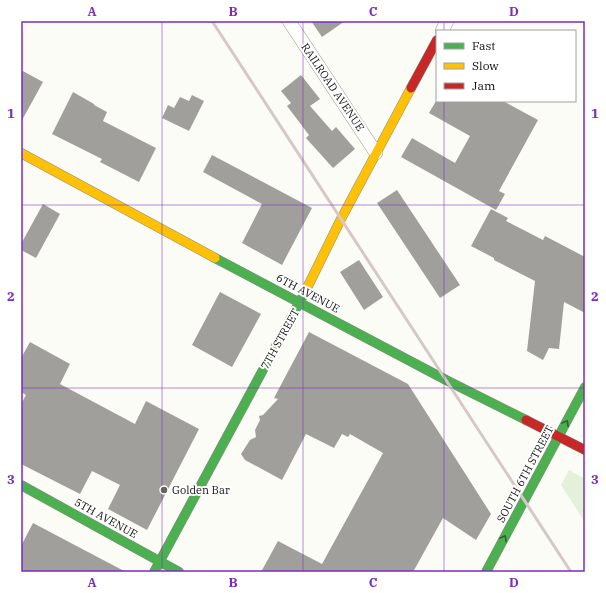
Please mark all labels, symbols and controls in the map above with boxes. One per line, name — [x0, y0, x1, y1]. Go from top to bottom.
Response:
text: A — [87, 3, 97, 20]
text: B — [228, 3, 238, 20]
text: C — [369, 3, 378, 20]
text: D — [509, 3, 519, 20]
legend — [436, 30, 576, 102]
text: Fast — [472, 38, 496, 53]
street label: RAILROAD AVENUE — [298, 40, 368, 134]
text: Slow — [472, 58, 499, 73]
text: Jam — [472, 78, 496, 93]
text: 1 — [7, 105, 15, 122]
text: 1 — [591, 105, 599, 122]
street label: 6TH AVENUE — [274, 270, 342, 316]
text: 2 — [7, 288, 15, 305]
text: 2 — [591, 288, 599, 305]
street label: 7TH STREET — [258, 306, 302, 372]
one-way arrow — [561, 420, 568, 427]
street label: SOUTH 6TH STREET — [493, 423, 557, 525]
text: 3 — [7, 471, 15, 488]
text: 3 — [591, 471, 599, 488]
place label: Golden Bar — [172, 483, 230, 497]
marker: Golden Bar — [159, 485, 169, 495]
street label: 5TH AVENUE — [72, 495, 140, 541]
one-way arrow — [499, 535, 507, 542]
text: A — [87, 574, 97, 591]
text: B — [228, 574, 238, 591]
text: C — [369, 574, 378, 591]
text: D — [509, 574, 519, 591]

